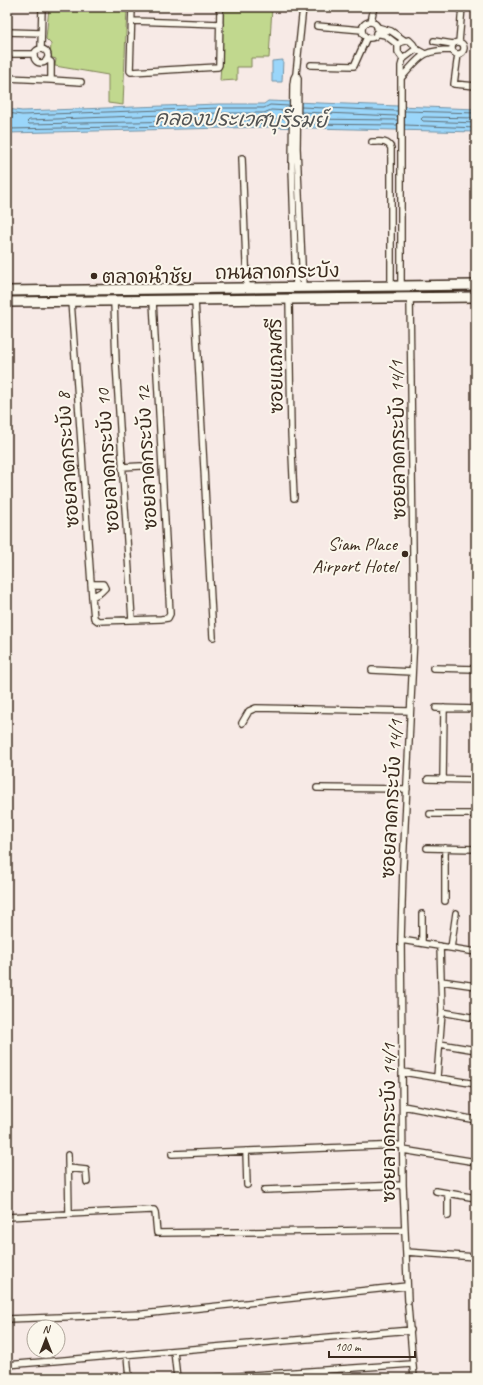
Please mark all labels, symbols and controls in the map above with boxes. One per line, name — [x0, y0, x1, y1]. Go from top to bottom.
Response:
water label: คลองประเวศบุรีรมย์ — [155, 105, 331, 136]
street label: ถนนลาดกระบัง — [215, 259, 339, 285]
place label: ตลาดนำชัย — [102, 265, 193, 289]
marker: ตลาดนำชัย — [89, 271, 99, 281]
street label: ซอยแถมศรี — [263, 318, 289, 414]
street label: ซอยลาดกระบัง 14/1 — [385, 359, 411, 520]
street label: ซอยลาดกระบัง 12 — [131, 384, 163, 531]
street label: ซอยลาดกระบัง 10 — [91, 387, 125, 534]
street label: ซอยลาดกระบัง 8 — [51, 389, 85, 528]
place label: Siam Place Airport Hotel — [312, 532, 401, 578]
marker: Siam Place Airport Hotel — [400, 549, 410, 559]
street label: ซอยลาดกระบัง 14/1 — [376, 718, 408, 879]
street label: ซอยลาดกระบัง 14/1 — [377, 1042, 401, 1203]
north arrow — [26, 1319, 66, 1359]
text: N — [43, 1322, 52, 1336]
scale bar — [329, 1333, 415, 1359]
text: 100 m — [335, 1339, 362, 1355]

